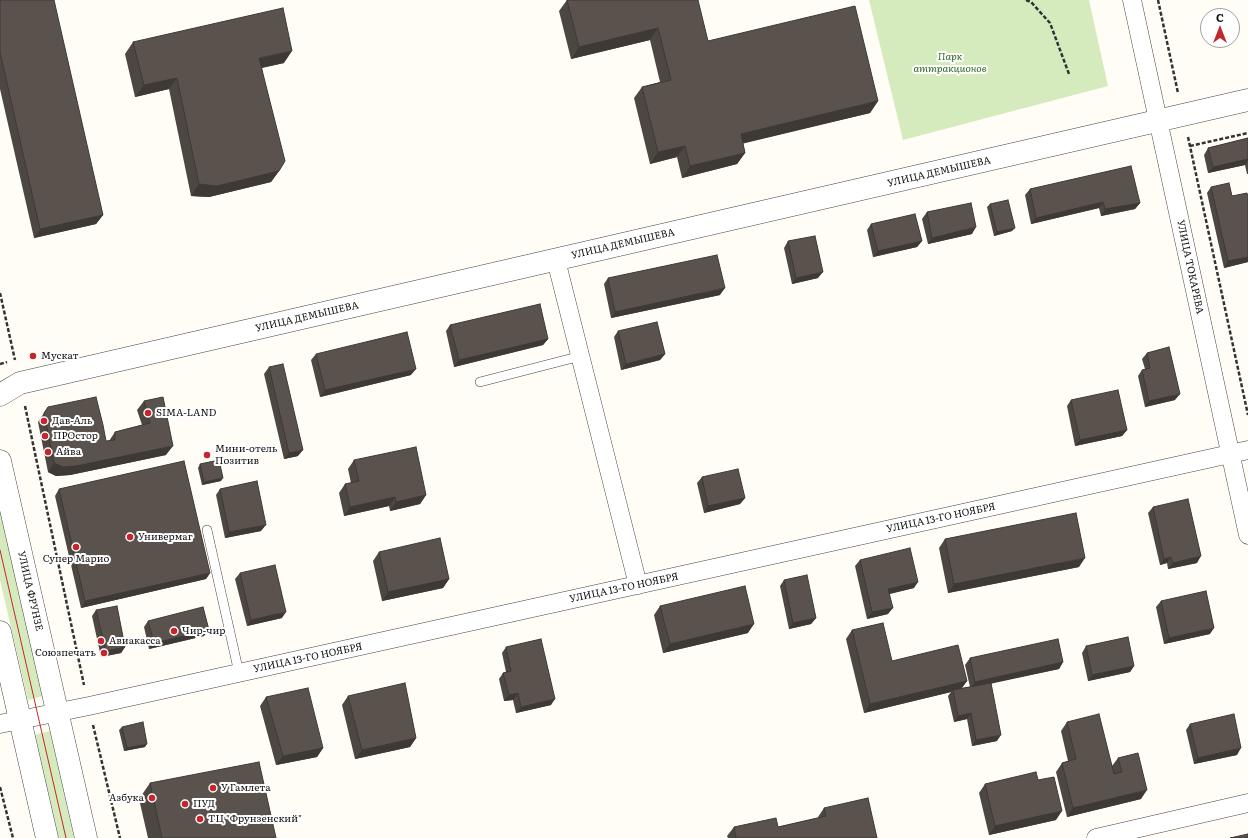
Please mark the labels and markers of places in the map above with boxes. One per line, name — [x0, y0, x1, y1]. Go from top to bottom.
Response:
place label: Мускат — [41, 350, 79, 362]
marker: Мускат — [28, 351, 38, 361]
place label: SIMA-LAND — [156, 407, 216, 419]
marker: SIMA-LAND — [143, 408, 153, 418]
place label: Дав-Аль — [52, 415, 92, 427]
marker: Дав-Аль — [39, 416, 49, 426]
place label: ПРОстор — [53, 430, 98, 442]
marker: ПРОстор — [40, 431, 50, 441]
place label: Мини-отель Позитив — [215, 443, 278, 466]
place label: Айва — [56, 446, 81, 458]
marker: Айва — [43, 447, 53, 457]
marker: Мини-отель Позитив — [202, 450, 212, 460]
place label: Универмаг — [138, 531, 193, 543]
marker: Универмаг — [125, 532, 135, 542]
marker: Супер Марио — [71, 542, 81, 552]
place label: Супер Марио — [43, 553, 109, 565]
place label: Чир-чир — [182, 625, 225, 637]
marker: Чир-чир — [169, 626, 179, 636]
place label: Авиакасса — [109, 635, 161, 647]
marker: Авиакасса — [96, 636, 106, 646]
place label: Союзпечать — [35, 647, 96, 659]
marker: Союзпечать — [99, 648, 109, 658]
place label: У Гамлета — [221, 782, 271, 794]
marker: У Гамлета — [208, 783, 218, 793]
place label: Азбука — [109, 792, 144, 804]
marker: Азбука — [147, 793, 157, 803]
place label: ПУД — [193, 798, 215, 810]
marker: ПУД — [180, 799, 190, 809]
place label: ТЦ "Фрунзенский" — [208, 813, 302, 825]
marker: ТЦ "Фрунзенский" — [195, 814, 205, 824]

